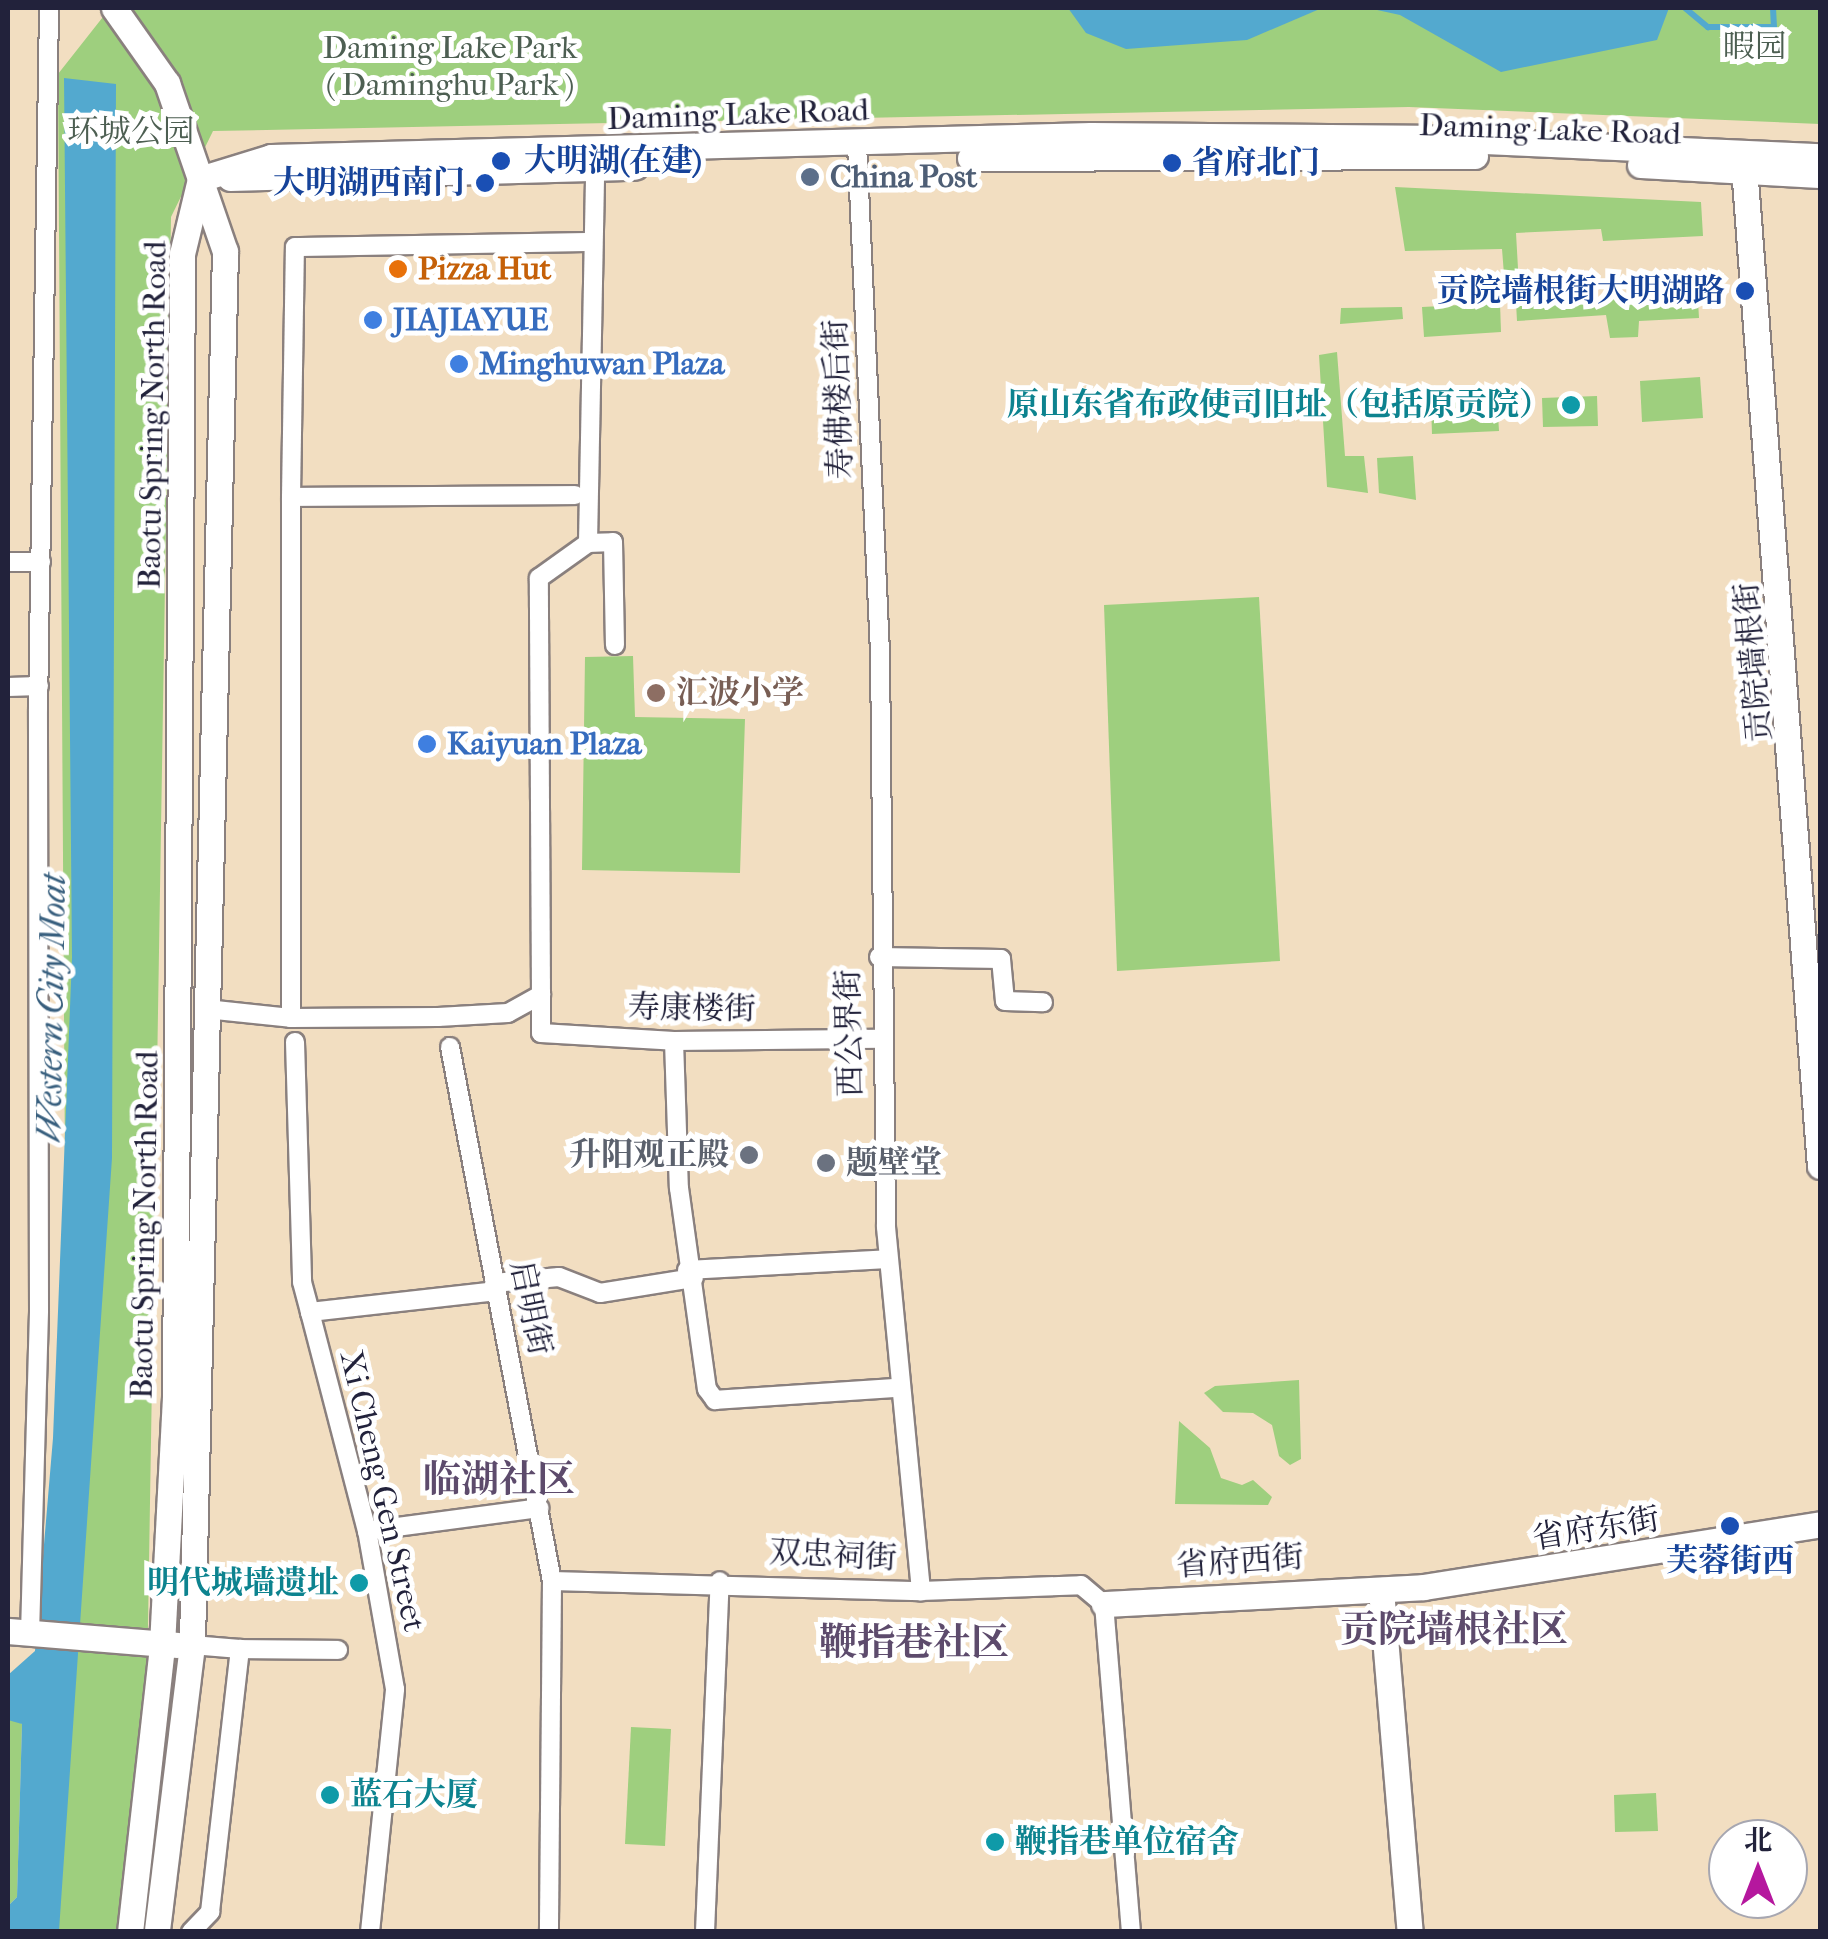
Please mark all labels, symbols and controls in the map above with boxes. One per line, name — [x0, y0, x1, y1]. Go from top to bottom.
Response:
park label: 暇园 — [1723, 28, 1787, 66]
park label: Daming Lake Park ( Daminghu Park ) — [323, 30, 577, 105]
street label: Daming Lake Road — [606, 91, 870, 139]
street label: Daming Lake Road — [1418, 106, 1682, 154]
park label: 环城公园 — [67, 113, 195, 151]
place label: 大明湖(在建) — [524, 142, 702, 180]
place label: 省府北门 — [1192, 144, 1320, 182]
marker: 大明湖(在建) — [488, 148, 514, 174]
marker: 省府北门 — [1161, 152, 1183, 174]
place label: China Post — [830, 158, 977, 196]
place label: 大明湖西南门 — [273, 164, 465, 202]
marker: China Post — [799, 166, 821, 188]
marker: 大明湖西南门 — [474, 172, 496, 194]
street label: Baotu Spring North Road — [131, 241, 175, 589]
place label: Pizza Hut — [418, 250, 551, 288]
marker: Pizza Hut — [387, 258, 409, 280]
place label: 贡院墙根街大明湖路 — [1437, 272, 1725, 310]
marker: 贡院墙根街大明湖路 — [1734, 280, 1756, 302]
place label: JIAJIAYUE — [393, 301, 549, 339]
marker: JIAJIAYUE — [362, 309, 384, 331]
street label: 寿佛楼后街 — [817, 318, 861, 480]
place label: Minghuwan Plaza — [479, 345, 724, 383]
marker: Minghuwan Plaza — [448, 353, 470, 375]
place label: 原山东省布政使司旧址（包括原贡院） — [1007, 386, 1551, 424]
marker: 原山东省布政使司旧址（包括原贡院） — [1560, 394, 1582, 416]
street label: 贡院墙根街 — [1728, 581, 1780, 743]
place label: 汇波小学 — [676, 674, 804, 712]
marker: 汇波小学 — [645, 682, 667, 704]
place label: Kaiyuan Plaza — [447, 725, 642, 763]
marker: Kaiyuan Plaza — [416, 733, 438, 755]
water label: Western City Moat — [29, 873, 75, 1143]
street label: 西公界街 — [830, 969, 870, 1097]
street label: 寿康楼街 — [628, 989, 756, 1029]
street label: Baotu Spring North Road — [123, 1051, 167, 1399]
place label: 升阳观正殿 — [569, 1136, 729, 1174]
marker: 升阳观正殿 — [738, 1144, 760, 1166]
place label: 题壁堂 — [846, 1144, 942, 1182]
marker: 题壁堂 — [815, 1152, 837, 1174]
street label: 启明街 — [501, 1257, 559, 1359]
street label: Xi Cheng Gen Street — [331, 1347, 433, 1635]
district label: 临湖社区 — [423, 1457, 575, 1503]
street label: 省府东街 — [1530, 1500, 1662, 1558]
marker: 芙蓉街西 — [1719, 1515, 1741, 1537]
street label: 双忠祠街 — [768, 1533, 898, 1579]
street label: 省府西街 — [1175, 1538, 1305, 1586]
place label: 芙蓉街西 — [1666, 1542, 1794, 1580]
place label: 明代城墙遗址 — [147, 1564, 339, 1602]
marker: 明代城墙遗址 — [348, 1572, 370, 1594]
district label: 贡院墙根社区 — [1340, 1607, 1568, 1653]
district label: 鞭指巷社区 — [819, 1620, 1009, 1666]
place label: 蓝石大厦 — [350, 1776, 478, 1814]
marker: 蓝石大厦 — [319, 1784, 341, 1806]
north arrow — [1708, 1819, 1808, 1919]
place label: 鞭指巷单位宿舍 — [1015, 1823, 1239, 1861]
text: 北 — [1744, 1824, 1772, 1857]
marker: 鞭指巷单位宿舍 — [984, 1831, 1006, 1853]

